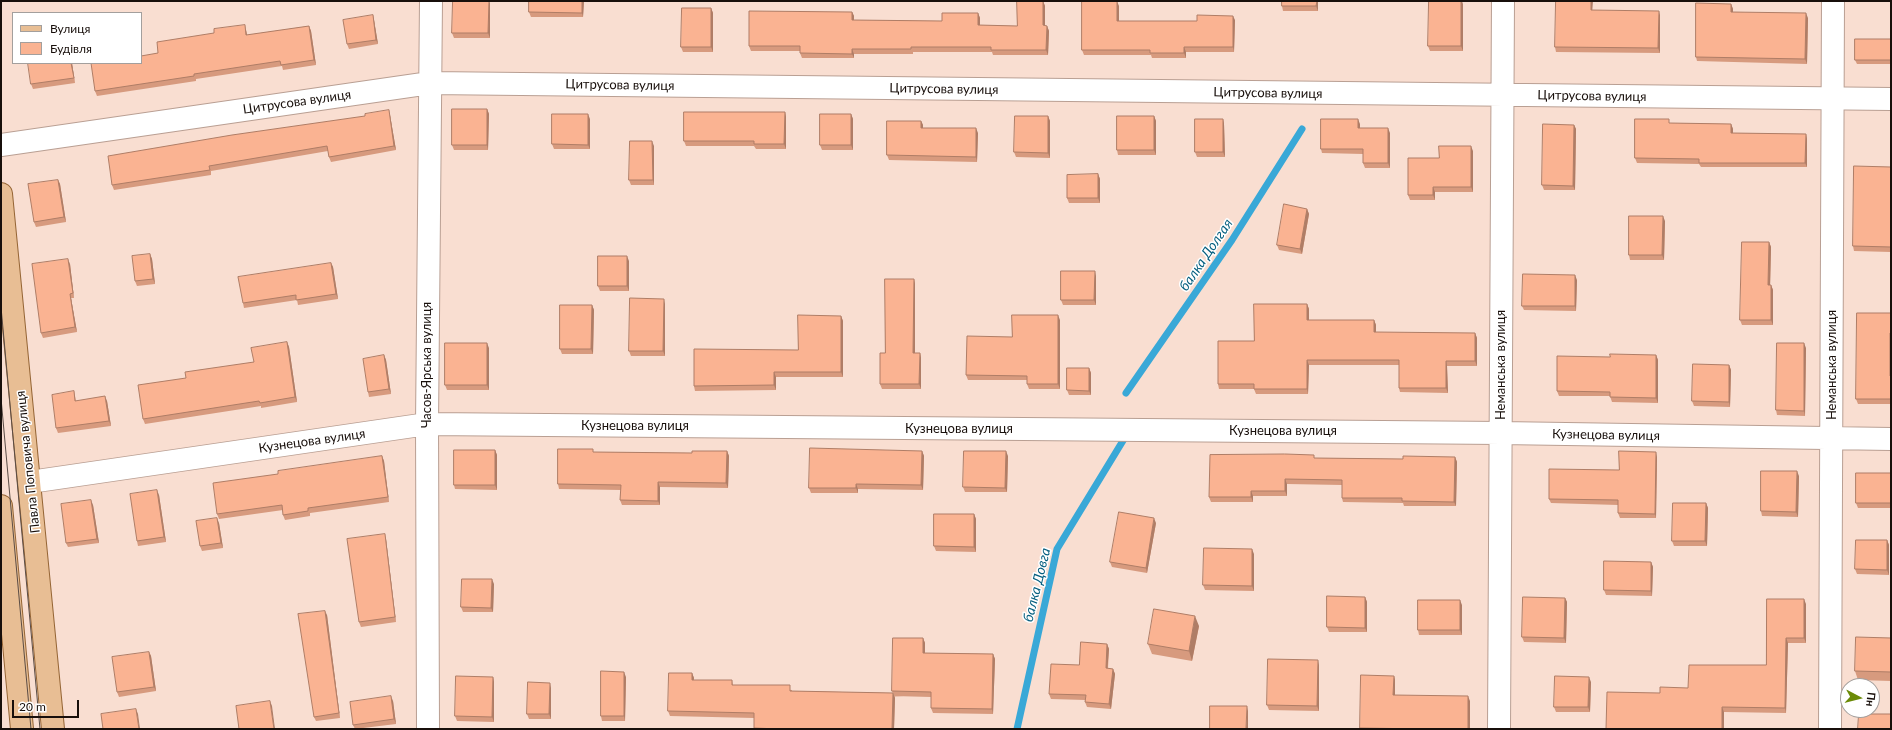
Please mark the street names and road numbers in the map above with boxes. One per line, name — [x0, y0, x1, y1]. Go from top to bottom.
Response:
street label: Цитрусова вулиця — [565, 76, 675, 94]
street label: Цитрусова вулиця — [889, 80, 999, 98]
street label: Цитрусова вулиця — [1213, 84, 1323, 102]
street label: Цитрусова вулиця — [242, 87, 352, 117]
street label: Цитрусова вулиця — [1537, 87, 1647, 105]
street label: Часов-Ярська вулиця — [419, 302, 435, 428]
street label: Неманська вулиця — [1493, 310, 1509, 420]
street label: Неманська вулиця — [1824, 310, 1840, 420]
street label: Павла Поповича вулиця — [13, 390, 43, 534]
street label: Кузнецова вулиця — [581, 418, 689, 434]
street label: Кузнецова вулиця — [905, 421, 1013, 437]
street label: Кузнецова вулиця — [1229, 423, 1337, 439]
street label: Кузнецова вулиця — [258, 426, 366, 456]
street label: Кузнецова вулиця — [1552, 426, 1660, 444]

